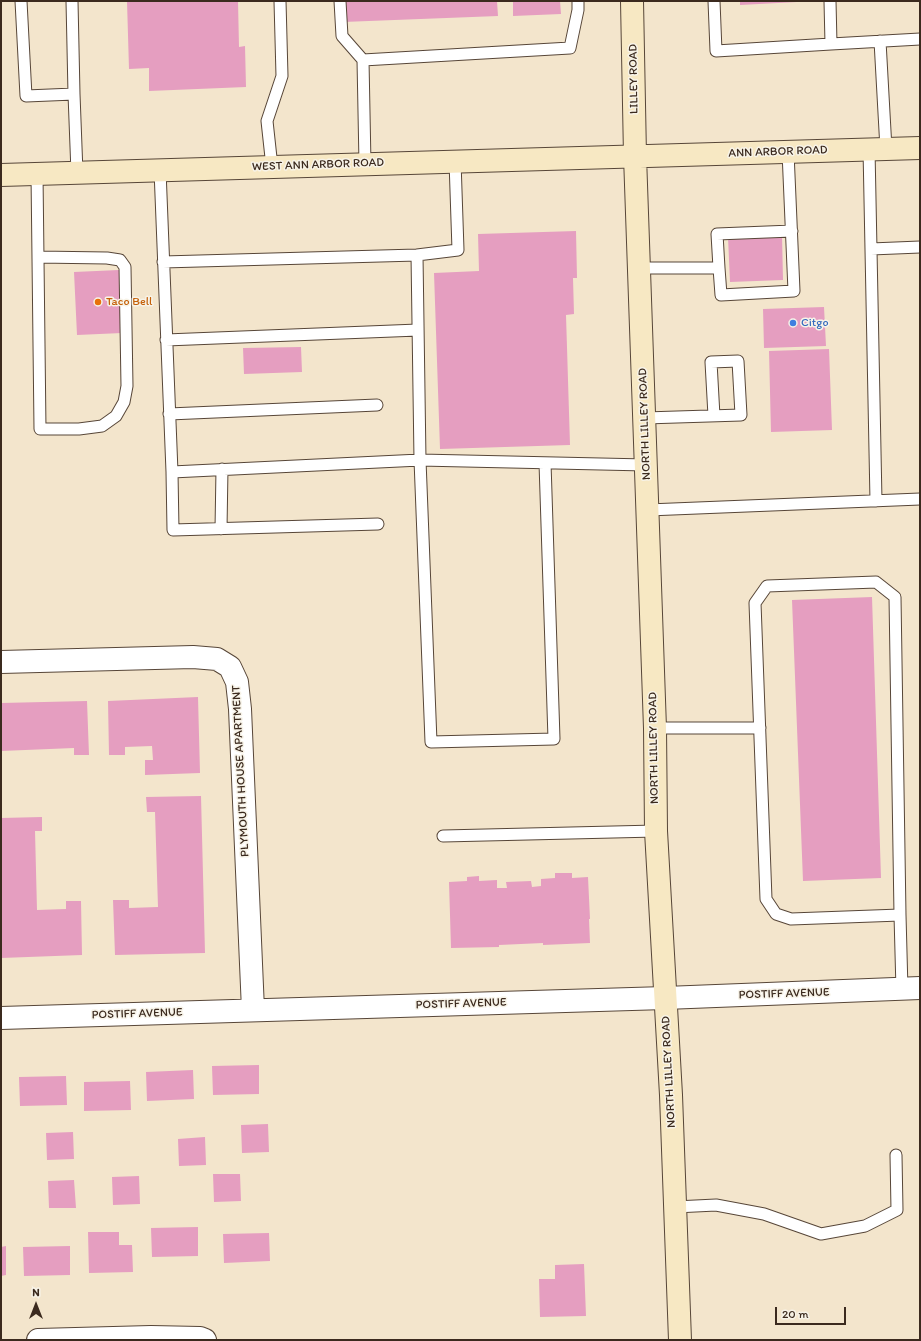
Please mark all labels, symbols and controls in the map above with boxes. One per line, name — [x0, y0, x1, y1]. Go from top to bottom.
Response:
street label: LILLEY ROAD — [626, 44, 642, 114]
street label: ANN ARBOR ROAD — [728, 143, 828, 161]
street label: WEST ANN ARBOR ROAD — [252, 155, 384, 175]
place label: Taco Bell — [106, 295, 152, 309]
marker: Taco Bell — [93, 297, 103, 307]
place label: Citgo — [801, 316, 828, 330]
marker: Citgo — [788, 318, 798, 328]
street label: NORTH LILLEY ROAD — [636, 368, 654, 480]
street label: PLYMOUTH HOUSE APARTMENT — [229, 685, 253, 857]
street label: NORTH LILLEY ROAD — [646, 692, 662, 804]
street label: POSTIFF AVENUE — [738, 985, 830, 1003]
street label: POSTIFF AVENUE — [415, 995, 507, 1013]
street label: POSTIFF AVENUE — [91, 1005, 183, 1023]
street label: NORTH LILLEY ROAD — [659, 1016, 679, 1128]
north arrow — [16, 1285, 56, 1325]
text: N — [32, 1286, 40, 1299]
scale bar — [777, 1299, 848, 1325]
text: 20 m — [782, 1307, 809, 1321]

